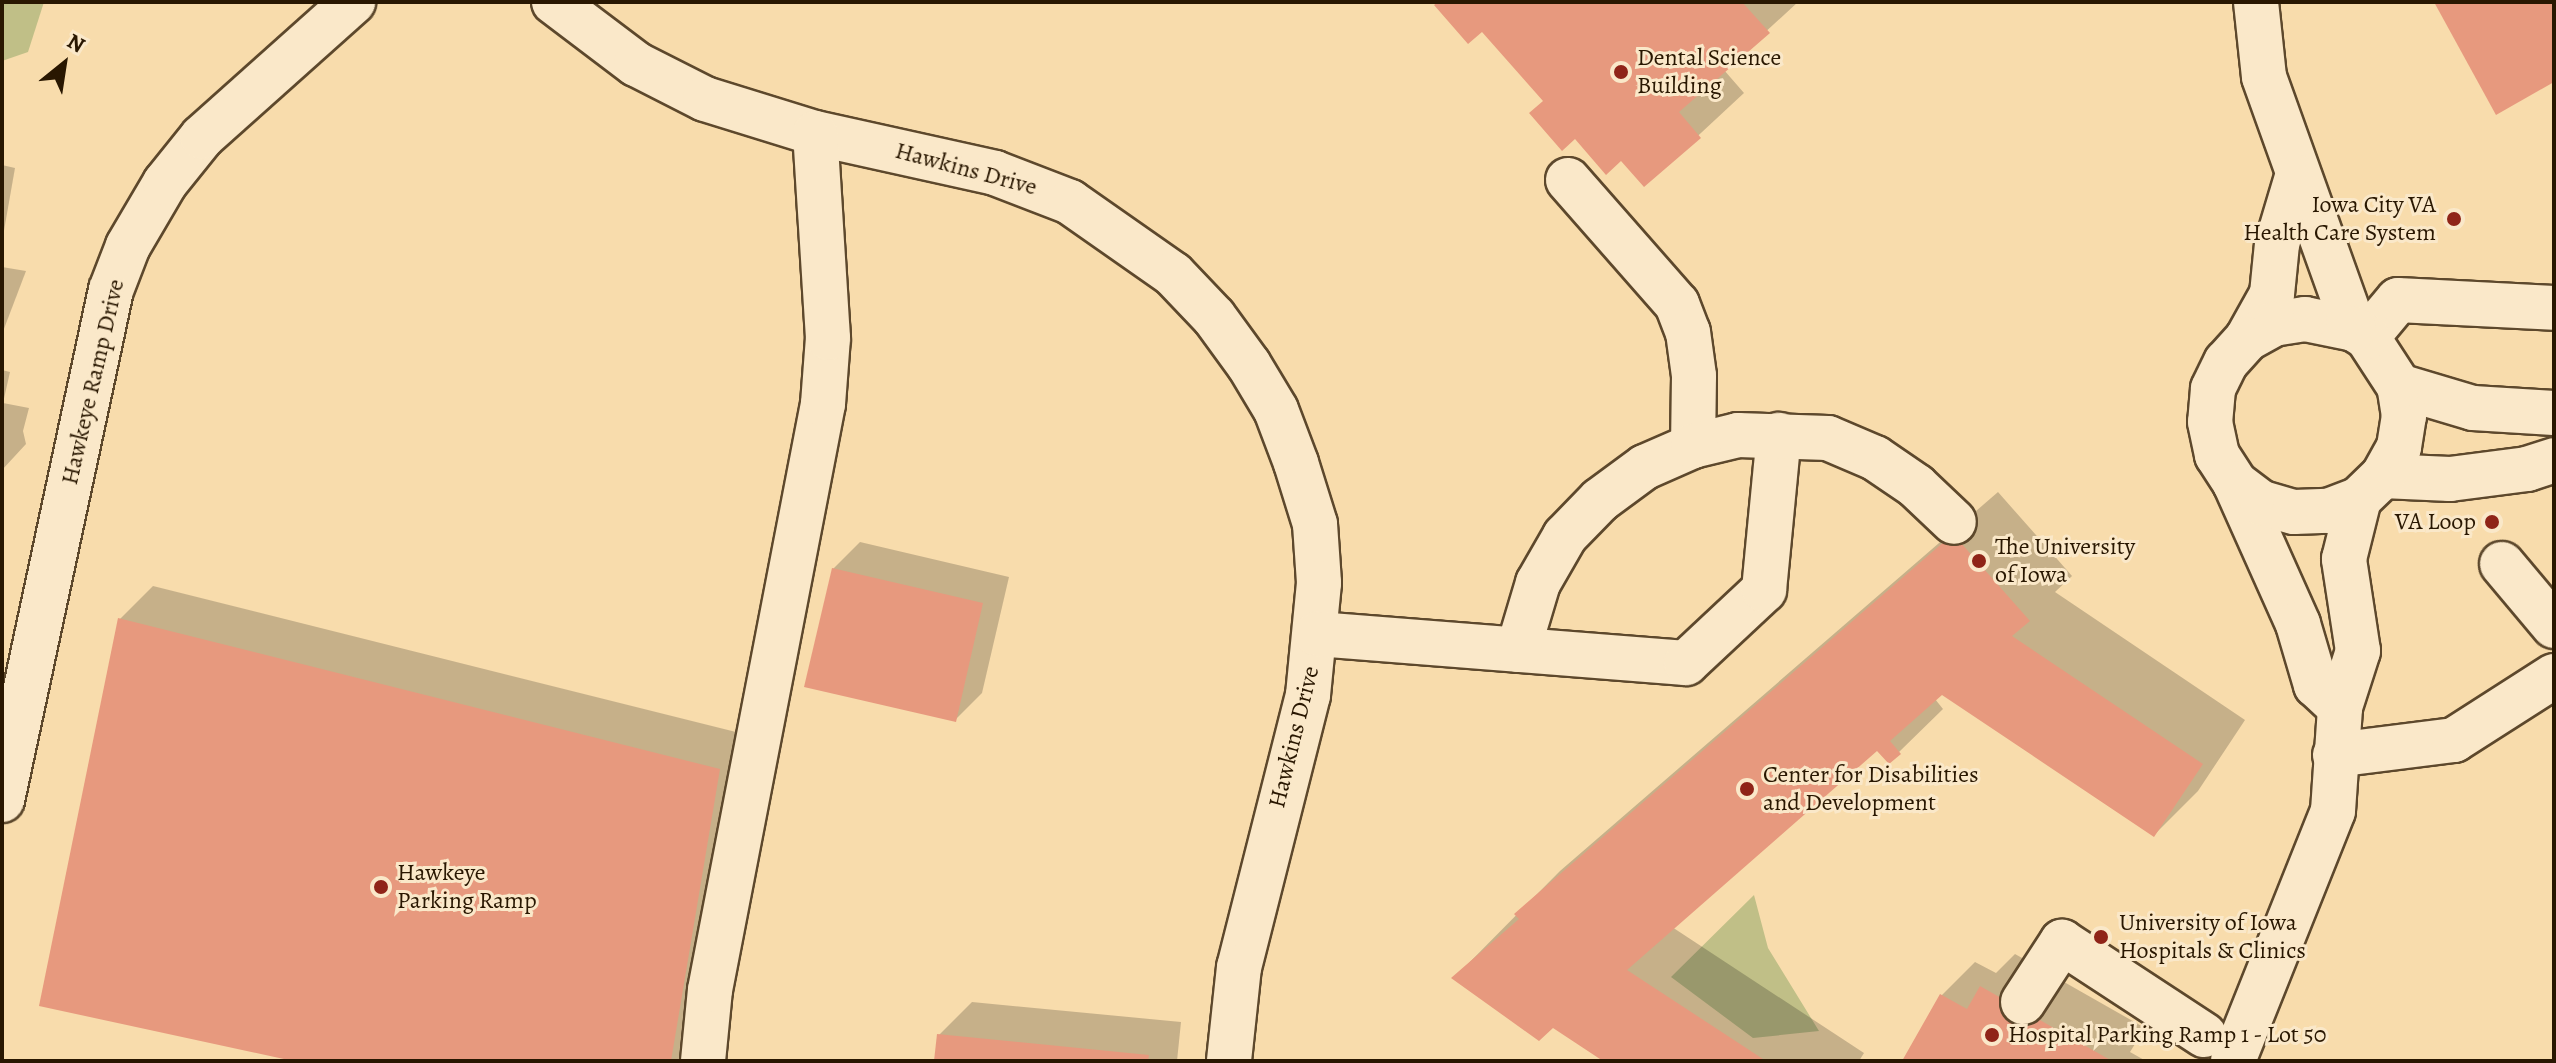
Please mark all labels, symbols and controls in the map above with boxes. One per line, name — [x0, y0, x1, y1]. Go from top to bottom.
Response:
north arrow — [24, 24, 104, 104]
text: N — [62, 26, 90, 60]
place label: Dental Science Building — [1637, 44, 1781, 100]
marker: Dental Science Building — [1612, 63, 1630, 81]
street label: Hawkins Drive — [892, 136, 1040, 202]
place label: Iowa City VA Health Care System — [2243, 191, 2436, 247]
marker: Iowa City VA Health Care System — [2443, 208, 2465, 230]
street label: Hawkeye Ramp Drive — [55, 276, 131, 488]
place label: VA Loop — [2395, 508, 2476, 536]
marker: VA Loop — [2483, 513, 2501, 531]
place label: The University of Iowa — [1995, 533, 2135, 589]
marker: The University of Iowa — [1970, 552, 1988, 570]
street label: Hawkins Drive — [1262, 663, 1326, 811]
place label: Center for Disabilities and Development — [1763, 761, 1979, 817]
marker: Center for Disabilities and Development — [1738, 780, 1756, 798]
place label: Hawkeye Parking Ramp — [397, 859, 537, 915]
marker: Hawkeye Parking Ramp — [372, 878, 390, 896]
place label: University of Iowa Hospitals & Clinics — [2119, 909, 2306, 965]
marker: University of Iowa Hospitals & Clinics — [2090, 926, 2112, 948]
place label: Hospital Parking Ramp 1 - Lot 50 — [2008, 1021, 2328, 1049]
marker: Hospital Parking Ramp 1 - Lot 50 — [1983, 1026, 2001, 1044]

